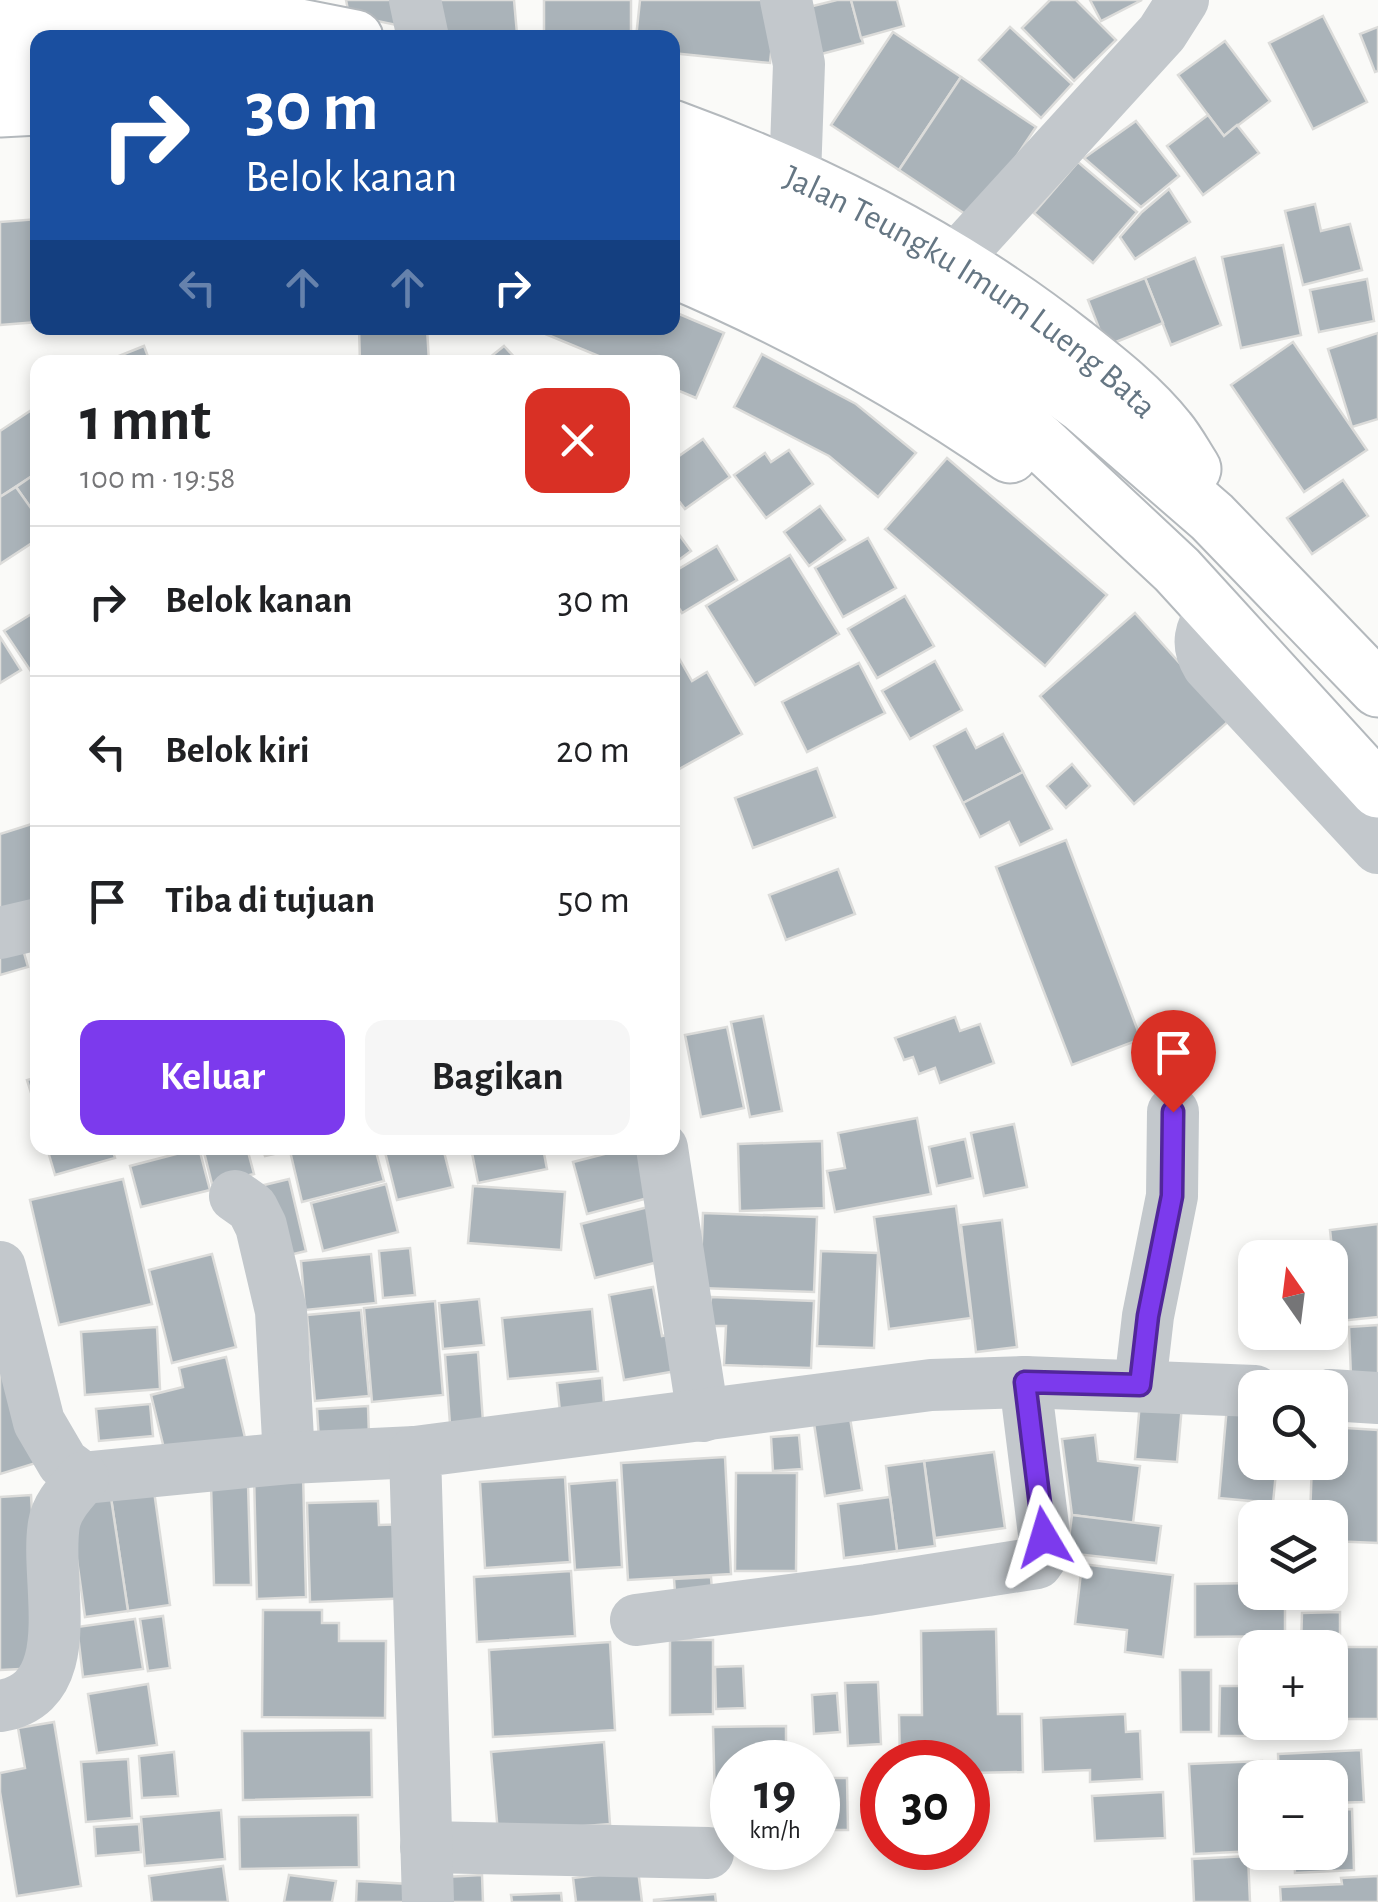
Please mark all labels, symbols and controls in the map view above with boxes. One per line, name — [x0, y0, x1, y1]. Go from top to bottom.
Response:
icon: right — [80, 70, 210, 200]
text: 30 m — [245, 73, 379, 143]
text: Belok kanan — [245, 155, 457, 200]
street label: Jalan Teungku Imum Lueng Bata — [778, 159, 1163, 425]
icon: left — [170, 260, 225, 315]
icon: ahead — [275, 260, 330, 315]
icon: ahead — [380, 260, 435, 315]
icon: right — [485, 260, 540, 315]
button: close — [525, 388, 630, 493]
text: 1 mnt — [80, 391, 211, 451]
text: 100 m · 19:58 — [80, 462, 236, 494]
icon: right — [80, 574, 135, 629]
text: Belok kanan — [165, 582, 352, 620]
text: 30 m — [558, 582, 630, 620]
icon: left — [80, 724, 135, 779]
text: Belok kiri — [165, 732, 310, 770]
text: 20 m — [556, 732, 630, 770]
icon: arrive — [80, 874, 135, 929]
text: Tiba di tujuan — [165, 882, 375, 920]
text: 50 m — [557, 882, 630, 920]
pin — [1131, 1010, 1216, 1113]
button: Keluar — [80, 1020, 345, 1135]
button: Bagikan — [365, 1020, 630, 1135]
icon: arrive — [1146, 1025, 1201, 1080]
north arrow — [1238, 1240, 1348, 1350]
map controls — [1238, 1240, 1348, 1870]
button: search — [1238, 1370, 1348, 1480]
position arrow — [992, 1485, 1096, 1589]
button: layers — [1238, 1500, 1348, 1610]
button: + — [1238, 1630, 1348, 1740]
speed limit sign: 30 — [860, 1740, 990, 1870]
button: − — [1238, 1760, 1348, 1870]
text: 19 — [754, 1768, 796, 1818]
text: km/h — [749, 1818, 801, 1843]

